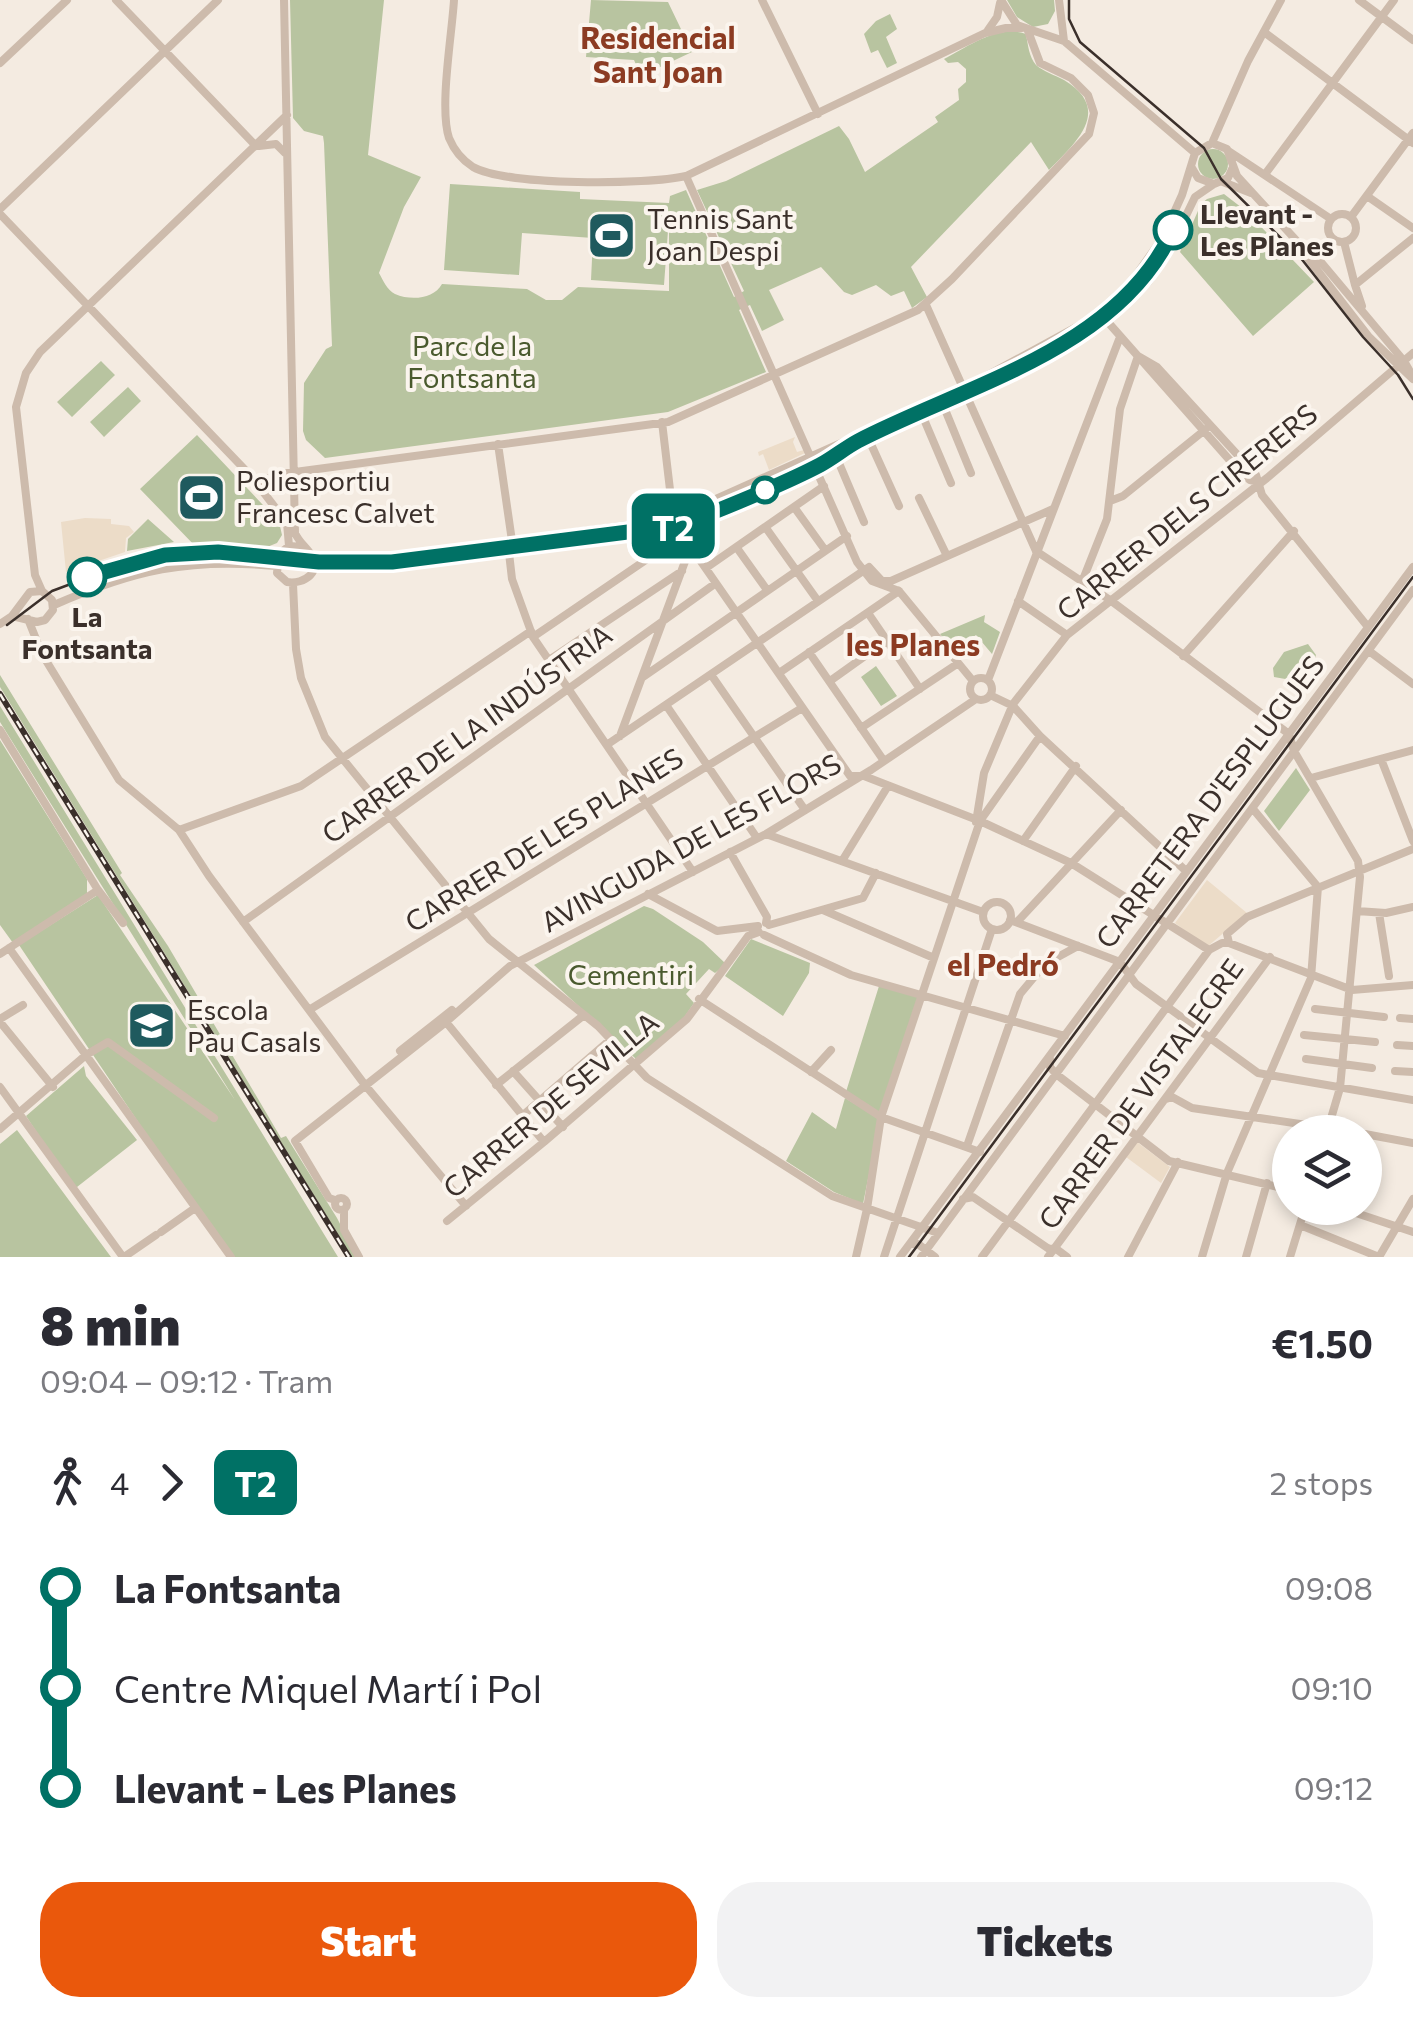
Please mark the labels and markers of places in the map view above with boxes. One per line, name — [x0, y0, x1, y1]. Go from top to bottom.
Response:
place label: Llevant - Les Planes — [1200, 196, 1334, 262]
place label: Tennis Sant Joan Despi — [647, 201, 794, 267]
sports icon: Tennis Sant Joan Despi — [586, 209, 638, 261]
marker: Llevant - Les Planes — [1154, 211, 1192, 249]
place label: Poliesportiu Francesc Calvet — [236, 463, 435, 529]
sports icon: Poliesportiu Francesc Calvet — [175, 471, 227, 523]
unlabelled marker — [752, 477, 778, 503]
marker: La Fontsanta — [68, 558, 106, 596]
place label: La Fontsanta — [21, 599, 153, 665]
place label: Escola Pau Casals — [187, 992, 321, 1058]
school or university icon: Escola Pau Casals — [126, 1000, 178, 1052]

